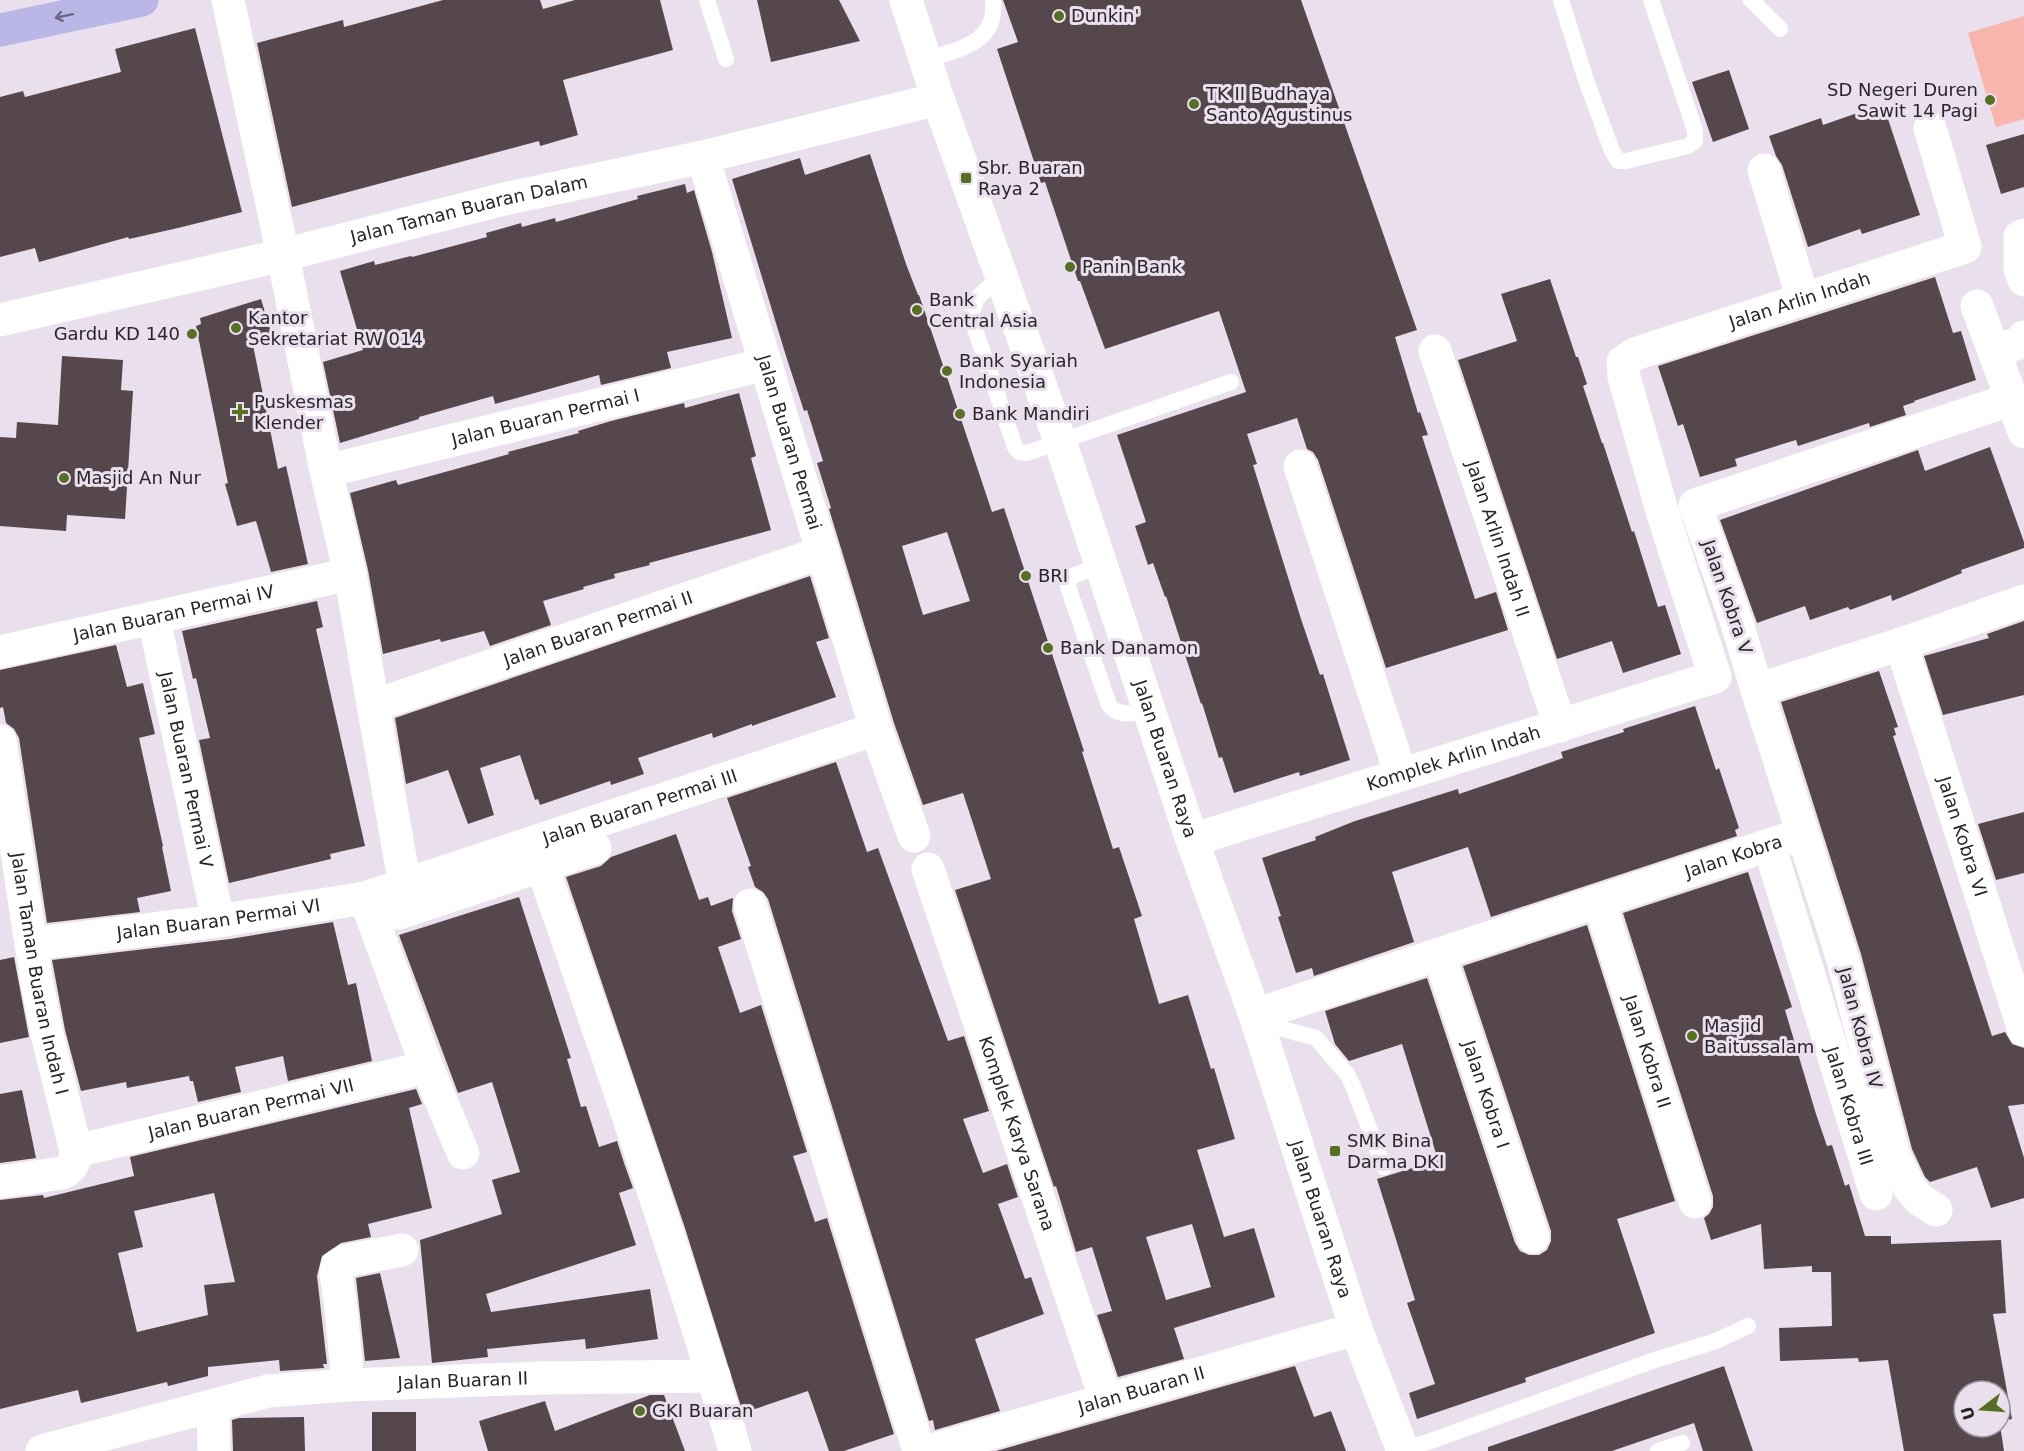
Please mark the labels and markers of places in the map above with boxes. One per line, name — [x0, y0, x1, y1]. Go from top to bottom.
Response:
place label: Dunkin' — [1071, 5, 1139, 26]
marker: Dunkin' — [1052, 9, 1066, 23]
place label: SD Negeri Duren Sawit 14 Pagi — [1827, 79, 1978, 121]
place label: TK II Budhaya Santo Agustinus — [1205, 83, 1352, 125]
marker: SD Negeri Duren Sawit 14 Pagi — [1983, 93, 1997, 107]
marker: TK II Budhaya Santo Agustinus — [1187, 97, 1201, 111]
place label: Sbr. Buaran Raya 2 — [978, 157, 1083, 199]
marker: Sbr. Buaran Raya 2 — [959, 171, 973, 185]
place label: Panin Bank — [1082, 256, 1182, 277]
marker: Panin Bank — [1063, 260, 1077, 274]
place label: Bank Central Asia — [929, 289, 1038, 331]
marker: Bank Central Asia — [910, 303, 924, 317]
place label: Kantor Sekretariat RW 014 — [248, 307, 423, 349]
marker: Kantor Sekretariat RW 014 — [229, 321, 243, 335]
place label: Gardu KD 140 — [54, 323, 180, 344]
marker: Gardu KD 140 — [185, 327, 199, 341]
place label: Bank Syariah Indonesia — [959, 350, 1078, 392]
marker: Bank Syariah Indonesia — [940, 364, 954, 378]
place label: Puskesmas Klender — [254, 391, 354, 433]
marker: Puskesmas Klender — [231, 403, 249, 421]
place label: Bank Mandiri — [972, 403, 1090, 424]
marker: Bank Mandiri — [953, 407, 967, 421]
place label: Masjid An Nur — [76, 467, 201, 488]
marker: Masjid An Nur — [57, 471, 71, 485]
place label: BRI — [1038, 565, 1068, 586]
marker: BRI — [1019, 569, 1033, 583]
place label: Bank Danamon — [1060, 637, 1198, 658]
marker: Bank Danamon — [1041, 641, 1055, 655]
place label: Masjid Baitussalam — [1704, 1015, 1814, 1057]
marker: Masjid Baitussalam — [1685, 1029, 1699, 1043]
place label: SMK Bina Darma DKI — [1347, 1130, 1444, 1172]
marker: SMK Bina Darma DKI — [1328, 1144, 1342, 1158]
place label: GKI Buaran — [652, 1400, 753, 1421]
marker: GKI Buaran — [633, 1404, 647, 1418]

